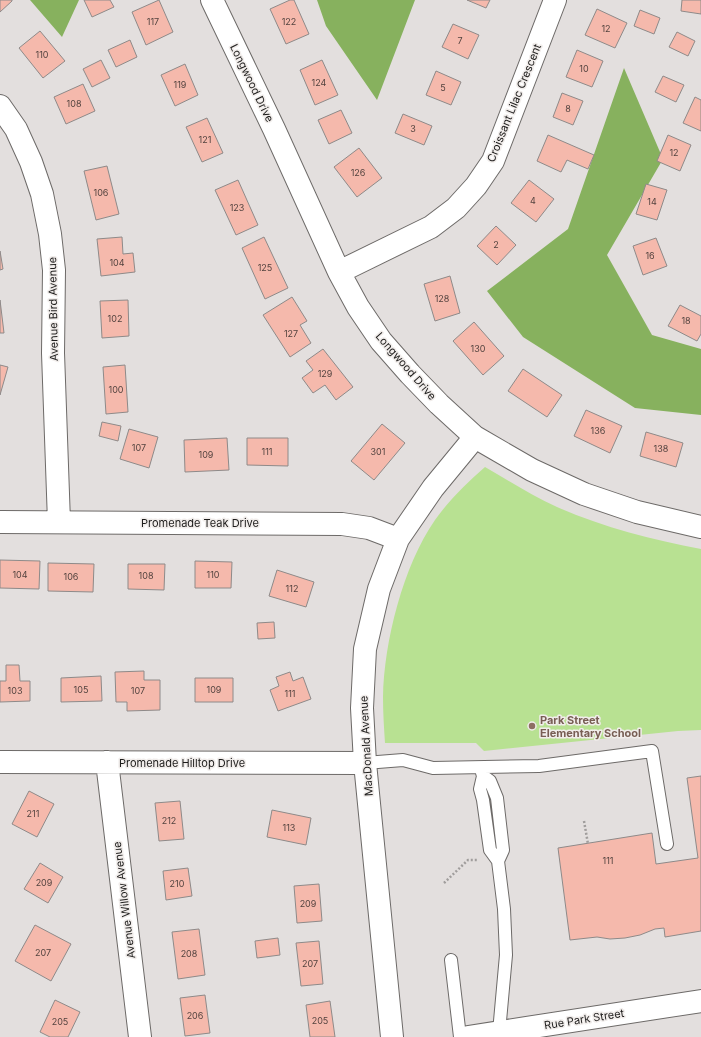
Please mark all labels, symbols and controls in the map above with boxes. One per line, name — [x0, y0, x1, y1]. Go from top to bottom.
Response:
house number: 117 — [147, 16, 159, 27]
house number: 122 — [282, 16, 296, 27]
house number: 12 — [601, 23, 611, 34]
house number: 7 — [457, 35, 463, 46]
street label: Croissant Lilac Crescent — [484, 41, 544, 164]
street label: Longwood Drive — [227, 42, 277, 124]
house number: 110 — [36, 49, 49, 60]
house number: 10 — [579, 63, 589, 74]
house number: 124 — [312, 77, 327, 88]
house number: 119 — [174, 79, 187, 90]
house number: 5 — [440, 82, 446, 93]
house number: 108 — [67, 98, 82, 109]
house number: 8 — [565, 103, 571, 114]
house number: 3 — [410, 123, 416, 134]
house number: 121 — [199, 134, 211, 145]
house number: 12 — [669, 147, 679, 158]
house number: 126 — [351, 167, 366, 178]
house number: 106 — [94, 187, 109, 198]
house number: 4 — [530, 195, 536, 206]
house number: 14 — [647, 196, 657, 207]
house number: 123 — [230, 202, 245, 213]
house number: 2 — [493, 239, 499, 250]
house number: 16 — [645, 250, 655, 261]
street label: Avenue Bird Avenue — [45, 257, 61, 361]
house number: 104 — [109, 257, 125, 268]
house number: 125 — [258, 262, 272, 273]
house number: 128 — [435, 293, 450, 304]
house number: 102 — [108, 313, 122, 324]
house number: 18 — [681, 315, 691, 326]
house number: 127 — [284, 328, 298, 339]
street label: Longwood Drive — [373, 329, 439, 403]
house number: 130 — [471, 343, 486, 354]
house number: 129 — [318, 368, 333, 379]
house number: 100 — [108, 384, 124, 395]
house number: 136 — [591, 425, 606, 436]
house number: 107 — [132, 442, 146, 453]
house number: 138 — [654, 443, 669, 454]
house number: 111 — [262, 446, 272, 457]
house number: 301 — [371, 446, 385, 457]
house number: 109 — [199, 449, 214, 460]
street label: Promenade Teak Drive — [141, 516, 259, 530]
house number: 104 — [12, 569, 28, 580]
house number: 110 — [207, 569, 220, 580]
house number: 108 — [139, 570, 154, 581]
house number: 106 — [64, 571, 79, 582]
house number: 112 — [286, 583, 298, 594]
house number: 105 — [74, 684, 88, 695]
house number: 109 — [207, 684, 222, 695]
house number: 103 — [8, 685, 23, 696]
house number: 107 — [131, 685, 145, 696]
house number: 111 — [285, 688, 295, 699]
street label: MacDonald Avenue — [356, 695, 376, 797]
place label: Park Street Elementary School — [540, 713, 641, 740]
marker: Park Street Elementary School — [527, 721, 537, 731]
street label: Promenade Hilltop Drive — [119, 756, 245, 770]
house number: 211 — [27, 808, 39, 819]
house number: 212 — [162, 815, 176, 826]
house number: 113 — [283, 822, 296, 833]
street label: Avenue Willow Avenue — [110, 841, 138, 959]
house number: 111 — [603, 855, 613, 866]
house number: 209 — [36, 877, 53, 888]
house number: 210 — [170, 878, 185, 889]
house number: 209 — [300, 898, 317, 909]
house number: 207 — [35, 947, 51, 958]
house number: 208 — [181, 948, 198, 959]
house number: 207 — [302, 958, 318, 969]
street label: Rue Park Street — [543, 1006, 625, 1032]
house number: 206 — [187, 1010, 204, 1021]
house number: 205 — [312, 1015, 328, 1026]
house number: 205 — [52, 1016, 68, 1027]

